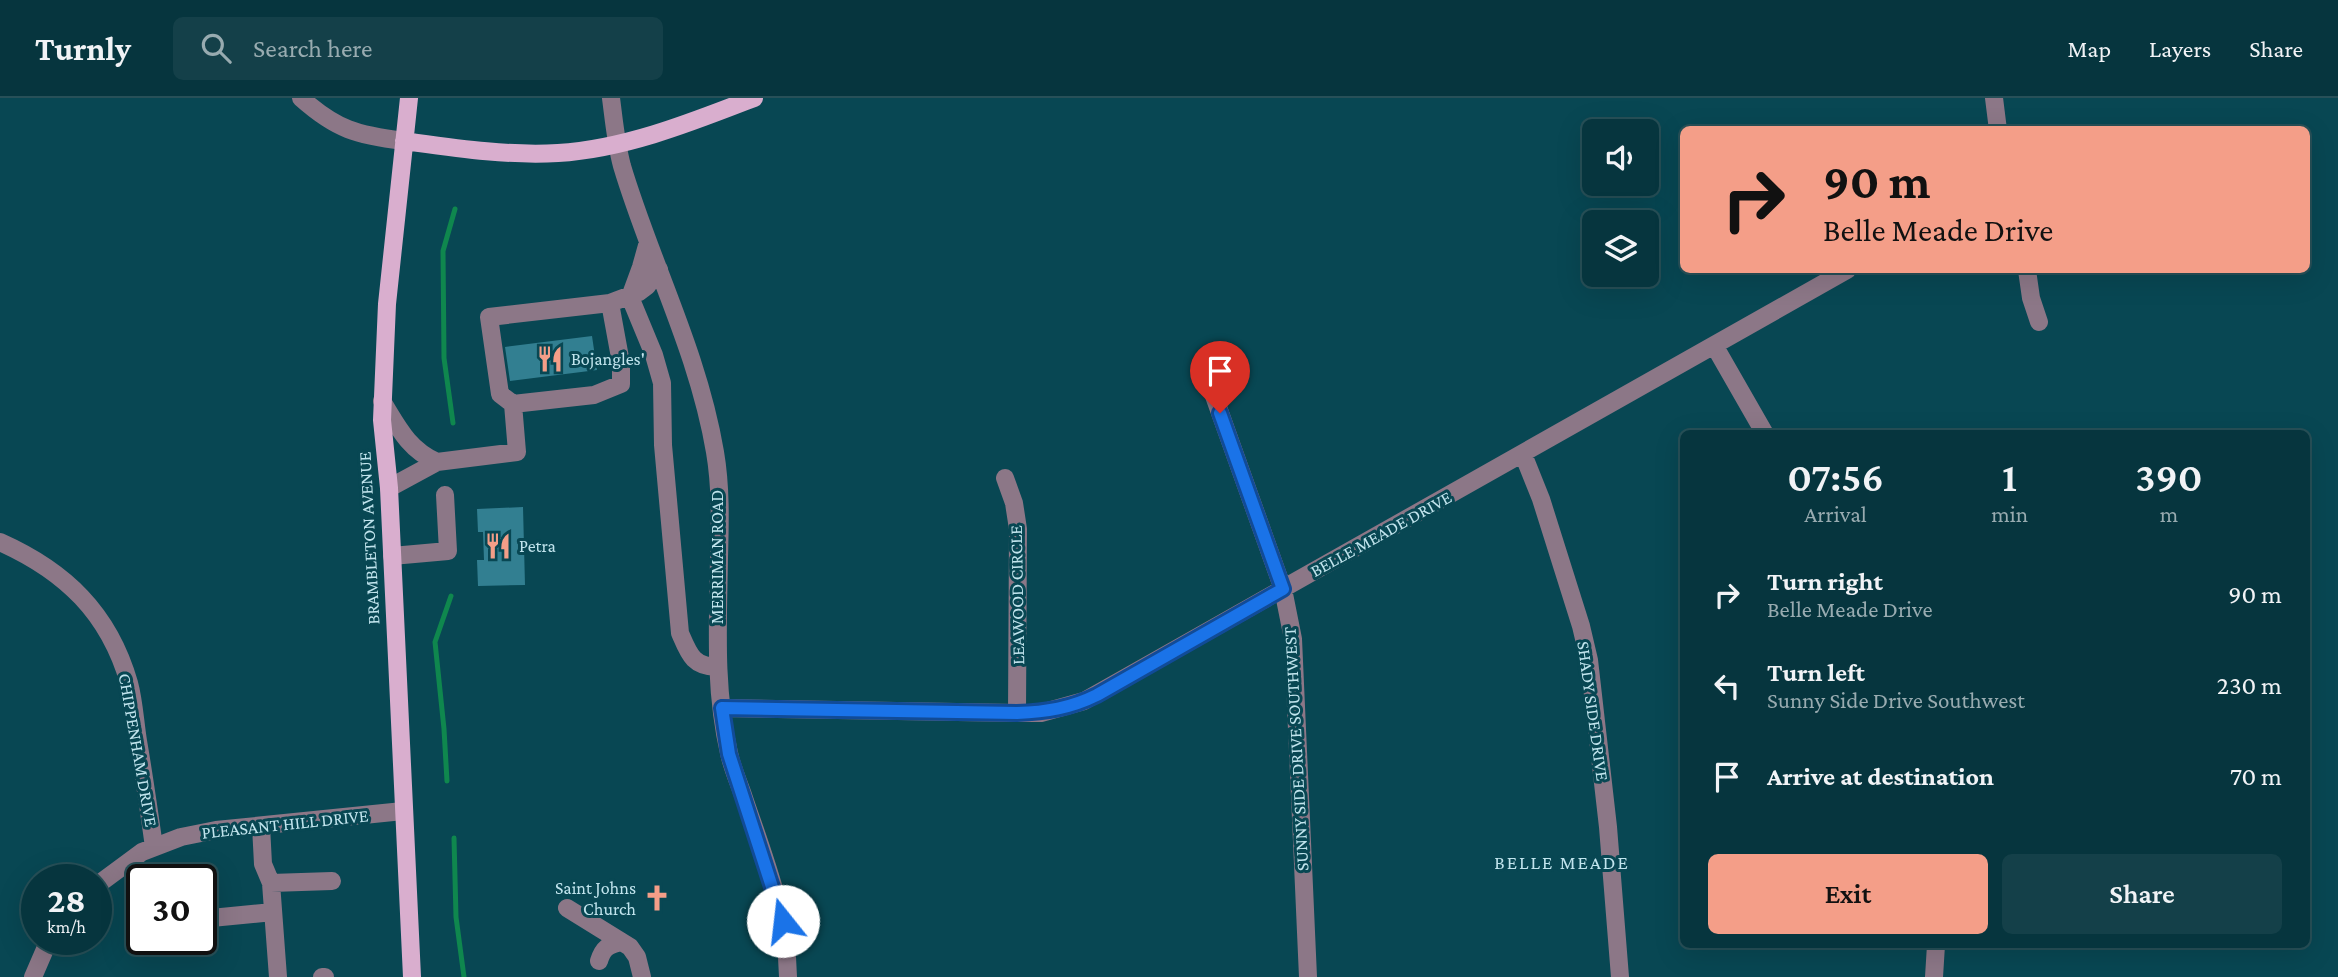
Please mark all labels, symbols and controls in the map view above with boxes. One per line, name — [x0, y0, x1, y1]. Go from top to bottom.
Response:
search box — [173, 17, 663, 80]
icon: search — [197, 29, 235, 67]
text: Turnly — [35, 30, 131, 67]
text: Search here — [253, 34, 372, 63]
text: Map — [2067, 35, 2111, 62]
text: Layers — [2149, 35, 2211, 62]
text: Share — [2249, 35, 2303, 62]
map controls — [1582, 119, 1659, 287]
button: sound — [1582, 119, 1659, 196]
icon: right — [1708, 154, 1799, 245]
text: 90 m — [1823, 154, 1930, 209]
button: layers — [1582, 210, 1659, 287]
text: Belle Meade Drive — [1823, 212, 2053, 248]
pin — [1190, 341, 1250, 413]
restaurant icon: Bojangles' — [535, 344, 565, 374]
place label: Bojangles' — [571, 349, 645, 370]
icon: arrive — [1201, 352, 1239, 390]
street label: BRAMBLETON AVENUE — [354, 451, 384, 625]
text: 07:56 — [1787, 453, 1884, 500]
text: 1 — [2002, 453, 2017, 500]
text: 390 — [2135, 453, 2203, 500]
street label: BELLE MEADE DRIVE — [1307, 487, 1455, 581]
street label: MERRIMAN ROAD — [707, 490, 727, 624]
text: Arrival — [1804, 501, 1867, 527]
text: min — [1991, 501, 2028, 527]
text: m — [2160, 501, 2178, 527]
street label: LEAWOOD CIRCLE — [1006, 525, 1028, 665]
restaurant icon: Petra — [483, 531, 513, 561]
place label: Petra — [519, 536, 556, 556]
text: Turn right — [1767, 567, 1883, 596]
icon: right — [1708, 576, 1746, 614]
text: 90 m — [2228, 580, 2282, 609]
text: Belle Meade Drive — [1767, 596, 1933, 622]
street label: SUNNY SIDE DRIVE SOUTHWEST — [1280, 626, 1312, 872]
street label: SHADY SIDE DRIVE — [1573, 640, 1613, 783]
text: Turn left — [1767, 658, 1865, 687]
icon: left — [1708, 667, 1746, 705]
text: 230 m — [2217, 671, 2282, 700]
street label: CHIPPENHAM DRIVE — [115, 672, 161, 828]
text: Sunny Side Drive Southwest — [1767, 687, 2025, 713]
icon: arrive — [1708, 758, 1746, 796]
text: Arrive at destination — [1767, 762, 1994, 791]
text: 70 m — [2230, 762, 2282, 791]
street label: PLEASANT HILL DRIVE — [201, 805, 370, 843]
district label: BELLE MEADE — [1494, 852, 1630, 873]
button: Exit — [1708, 854, 1988, 934]
button: Share — [2002, 854, 2282, 934]
speed limit sign: 30 — [126, 864, 217, 955]
place label: Saint Johns Church — [555, 878, 636, 919]
text: 28 — [47, 881, 86, 920]
church icon: Saint Johns Church — [642, 883, 672, 913]
position arrow — [746, 884, 820, 958]
text: km/h — [47, 917, 86, 937]

